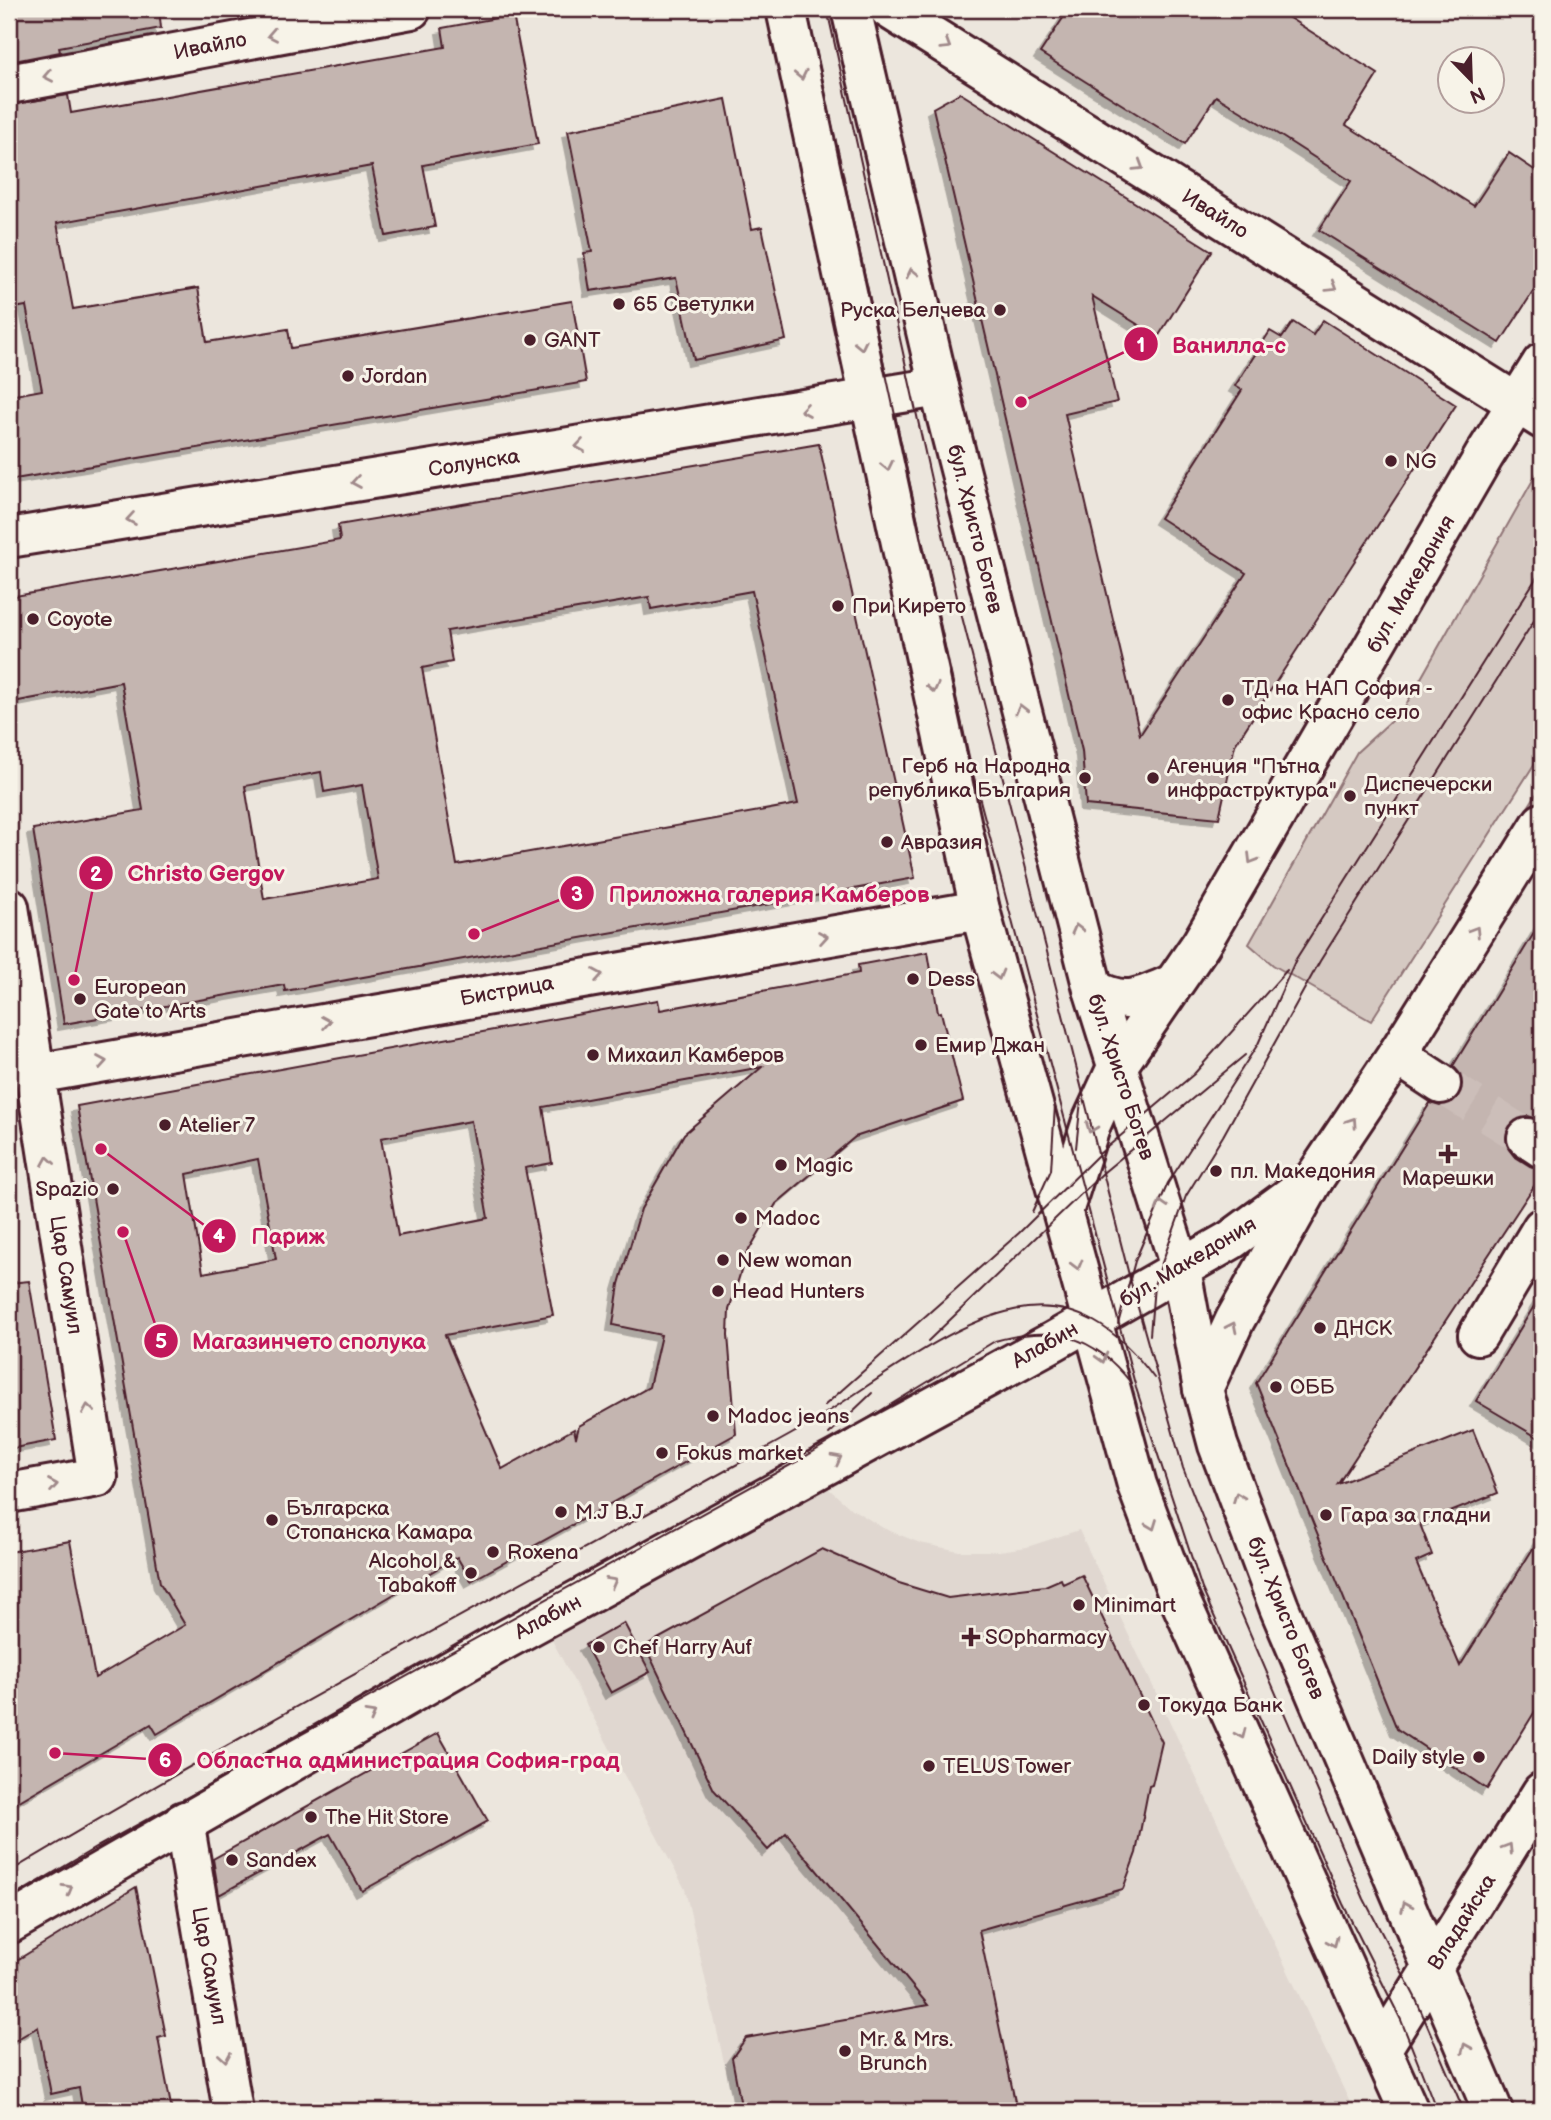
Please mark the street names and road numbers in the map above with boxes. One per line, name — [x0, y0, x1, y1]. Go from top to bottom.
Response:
street label: Ивайло — [171, 27, 249, 65]
street label: Ивайло — [1177, 184, 1253, 244]
street label: бул. Христо Ботев — [942, 442, 1008, 616]
street label: Солунска — [427, 443, 522, 483]
street label: бул. Македония — [1361, 511, 1461, 657]
street label: Бистрица — [458, 970, 556, 1012]
street label: бул. Христо Ботев — [1082, 991, 1160, 1163]
street label: бул. Македония — [1115, 1211, 1261, 1313]
street label: Цар Самуил — [44, 1214, 88, 1336]
street label: Алабин — [1007, 1316, 1083, 1374]
street label: бул. Христо Ботев — [1242, 1533, 1330, 1703]
street label: Алабин — [509, 1589, 586, 1645]
street label: Владайска — [1423, 1869, 1502, 1975]
street label: Цар Самуил — [186, 1905, 232, 2027]

